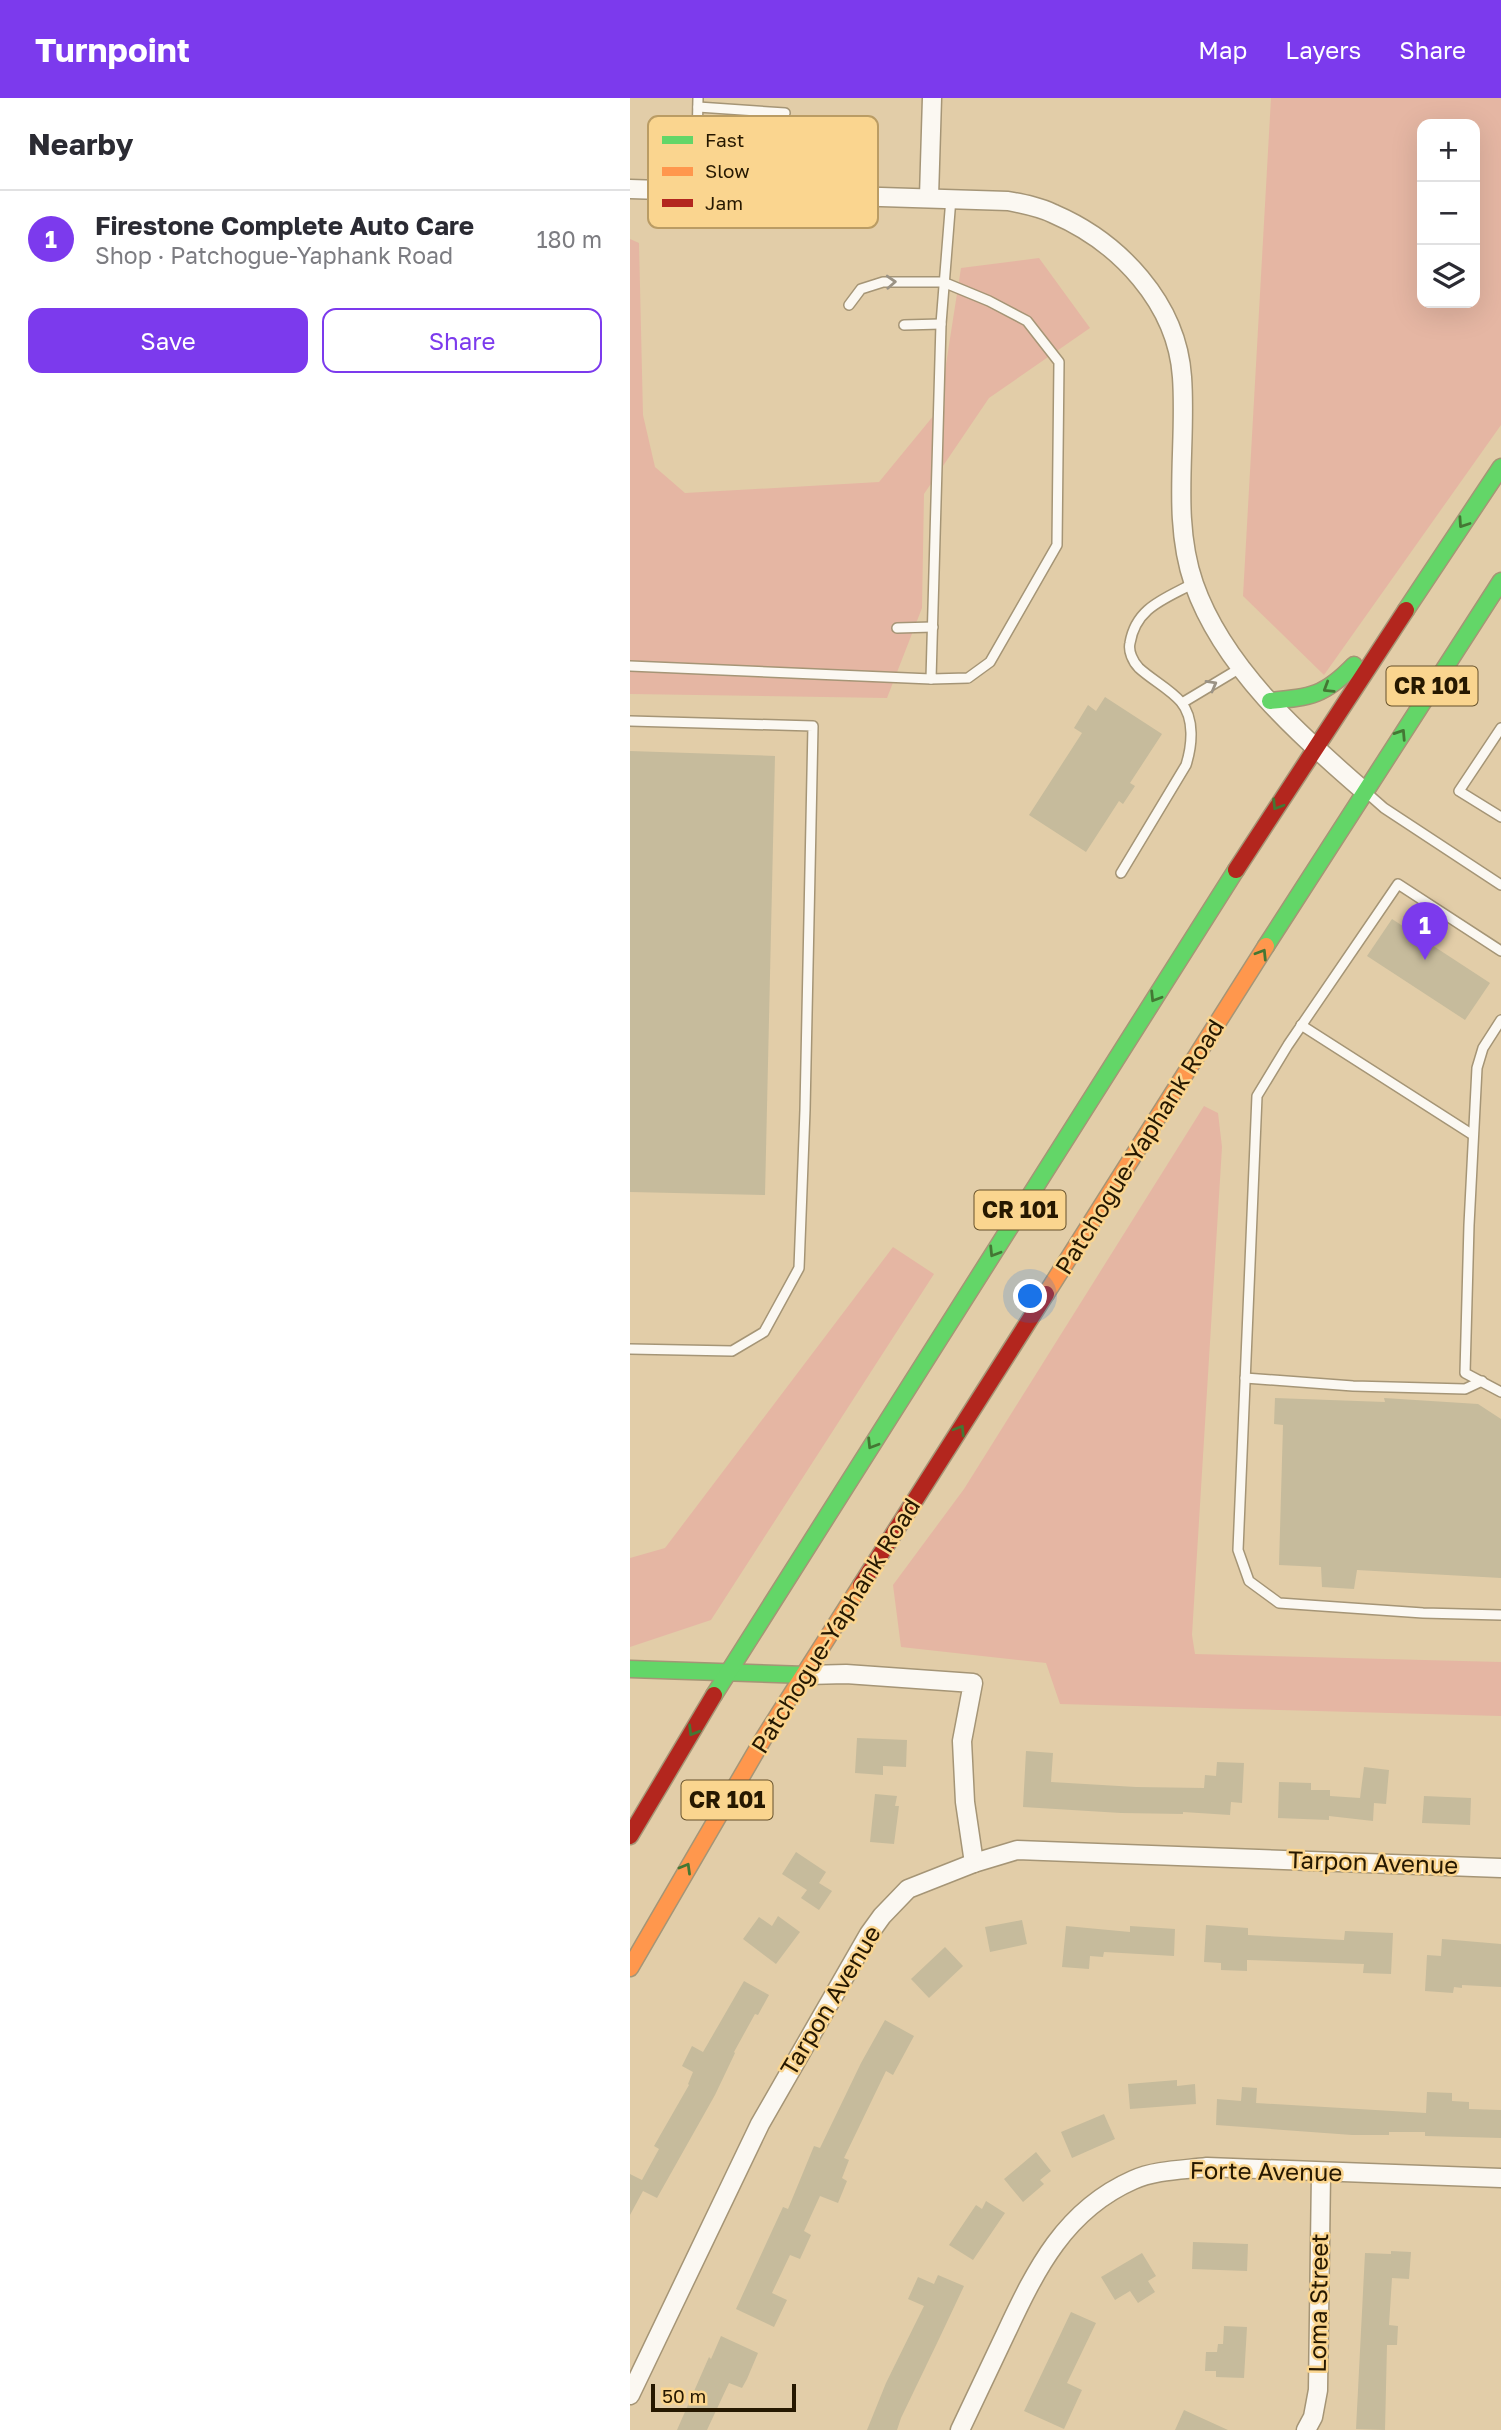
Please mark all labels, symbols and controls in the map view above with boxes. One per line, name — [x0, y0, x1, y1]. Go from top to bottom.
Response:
text: Turnpoint — [35, 30, 190, 69]
text: Map — [1198, 35, 1247, 64]
text: Layers — [1285, 35, 1361, 64]
text: Share — [1399, 35, 1466, 64]
legend — [648, 116, 878, 228]
map controls — [1417, 119, 1480, 308]
button: + — [1417, 119, 1480, 182]
text: Nearby — [28, 126, 133, 162]
text: Fast — [705, 128, 744, 151]
text: Slow — [705, 159, 750, 182]
button: − — [1417, 182, 1480, 245]
text: Jam — [705, 191, 743, 214]
text: Firestone Complete Auto Care — [95, 210, 474, 241]
text: 1 — [45, 225, 57, 253]
text: 180 m — [536, 225, 602, 253]
text: Shop · Patchogue-Yaphank Road — [95, 241, 453, 269]
button: layers — [1417, 245, 1480, 308]
one-way arrow — [886, 275, 897, 290]
button: Save — [28, 308, 308, 373]
button: Share — [322, 308, 602, 373]
one-way arrow — [1458, 516, 1471, 529]
road number: CR 101 — [1386, 666, 1478, 706]
one-way arrow — [1205, 680, 1217, 693]
one-way arrow — [1323, 680, 1336, 693]
one-way arrow — [1393, 729, 1406, 742]
one-way arrow — [1272, 797, 1285, 810]
pin: 1 — [1402, 902, 1448, 960]
one-way arrow — [1254, 948, 1267, 961]
one-way arrow — [1150, 990, 1163, 1003]
street label: Patchogue-Yaphank Road — [1048, 1013, 1229, 1279]
road number: CR 101 — [974, 1190, 1066, 1230]
one-way arrow — [989, 1244, 1002, 1257]
your location — [1013, 1279, 1047, 1313]
one-way arrow — [951, 1425, 964, 1438]
one-way arrow — [868, 1436, 881, 1449]
street label: Patchogue-Yaphank Road — [744, 1492, 925, 1758]
one-way arrow — [688, 1723, 701, 1736]
road number: CR 101 — [682, 1780, 772, 1820]
street label: Tarpon Avenue — [1287, 1844, 1459, 1879]
one-way arrow — [678, 1863, 691, 1876]
street label: Tarpon Avenue — [773, 1920, 886, 2081]
street label: Forte Avenue — [1190, 2155, 1343, 2186]
street label: Loma Street — [1302, 2233, 1333, 2373]
scale bar — [651, 2381, 796, 2413]
text: 50 m — [662, 2384, 706, 2407]

